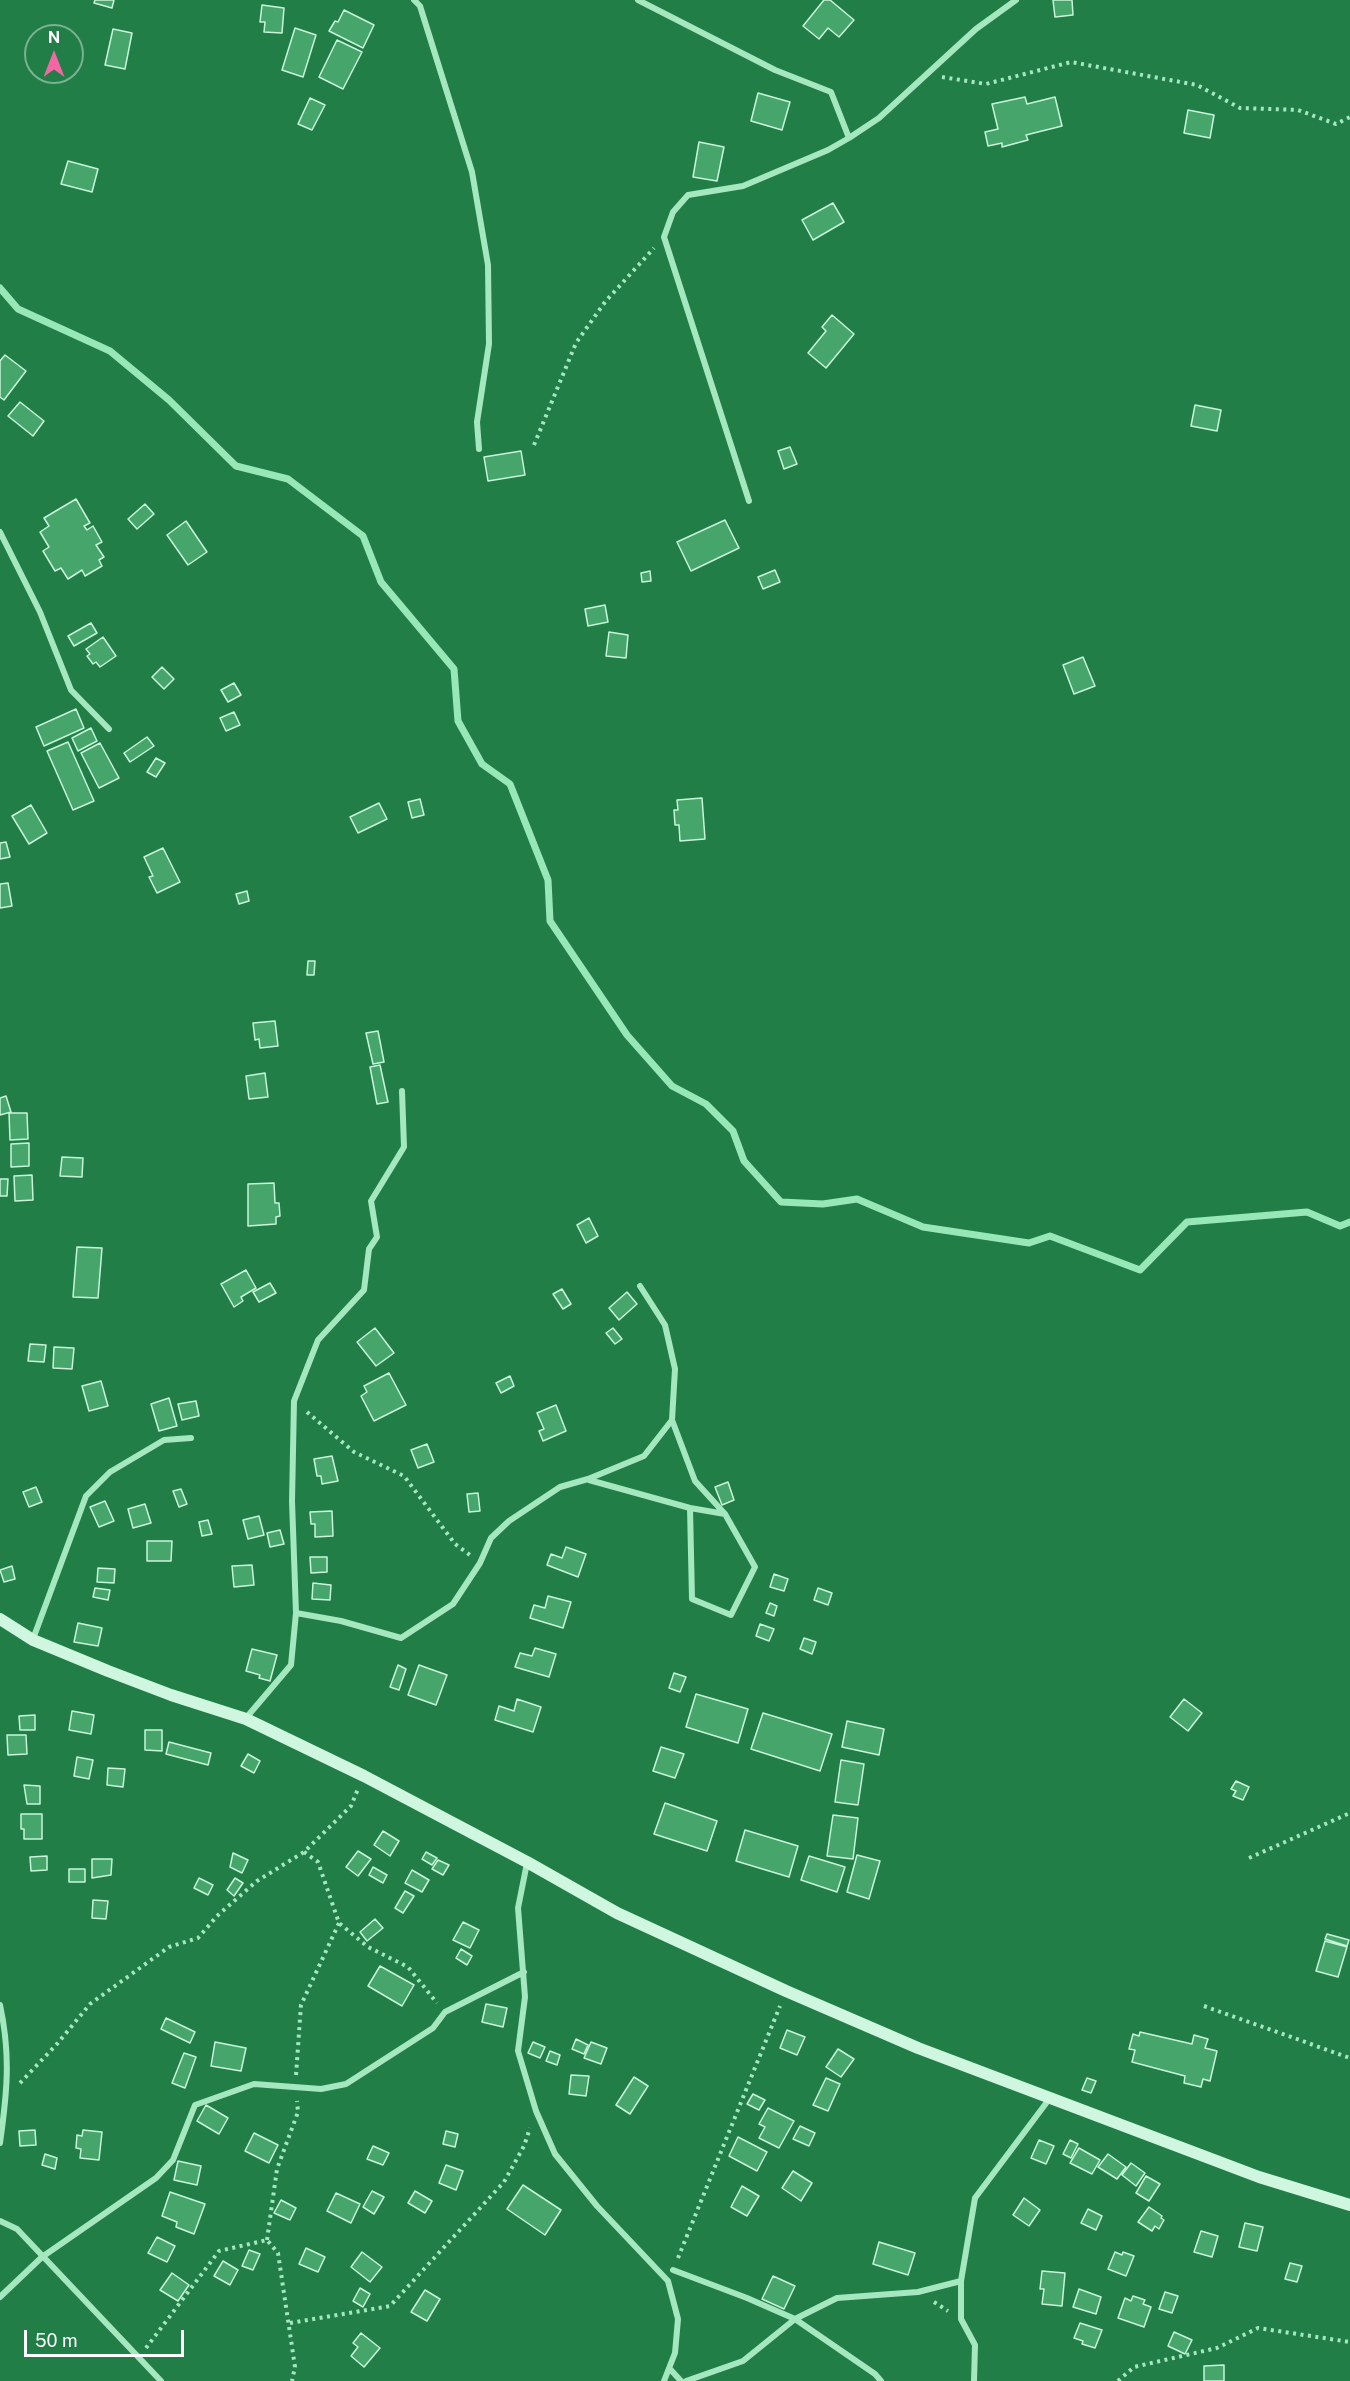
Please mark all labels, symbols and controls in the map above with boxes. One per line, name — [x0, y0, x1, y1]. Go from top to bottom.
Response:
north arrow — [24, 24, 84, 84]
text: N — [48, 28, 60, 47]
scale bar — [27, 2318, 188, 2356]
text: 50 m — [35, 2330, 78, 2351]

